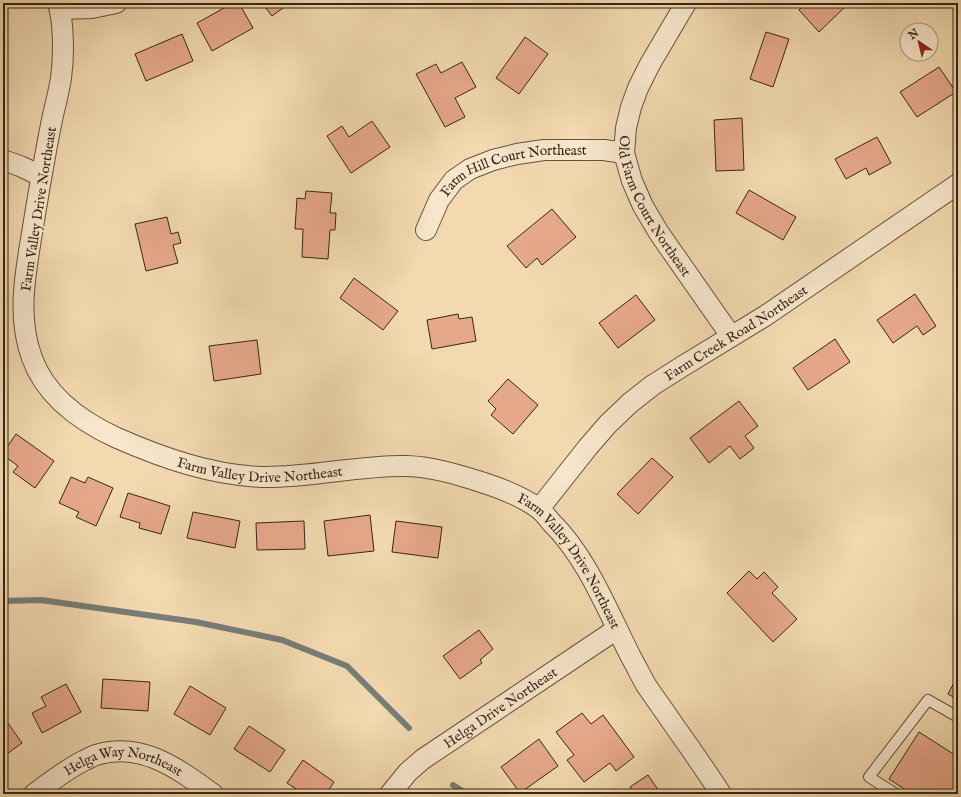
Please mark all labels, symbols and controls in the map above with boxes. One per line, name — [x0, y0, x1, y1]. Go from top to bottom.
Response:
north arrow — [899, 22, 939, 62]
text: N — [905, 26, 922, 44]
street label: Farm Valley Drive Northeast — [17, 125, 61, 293]
street label: Old Farm Court Northeast — [614, 135, 695, 280]
street label: Farm Hill Court Northeast — [437, 142, 587, 201]
street label: Farm Creek Road Northeast — [661, 281, 811, 385]
street label: Farm Valley Drive Northeast — [175, 454, 344, 487]
street label: Farm Valley Drive Northeast — [514, 490, 624, 632]
street label: Helga Drive Northeast — [440, 664, 561, 753]
text: Helga Way Northeast — [61, 743, 186, 781]
street label: Helga Way Northeast — [60, 768, 186, 784]

